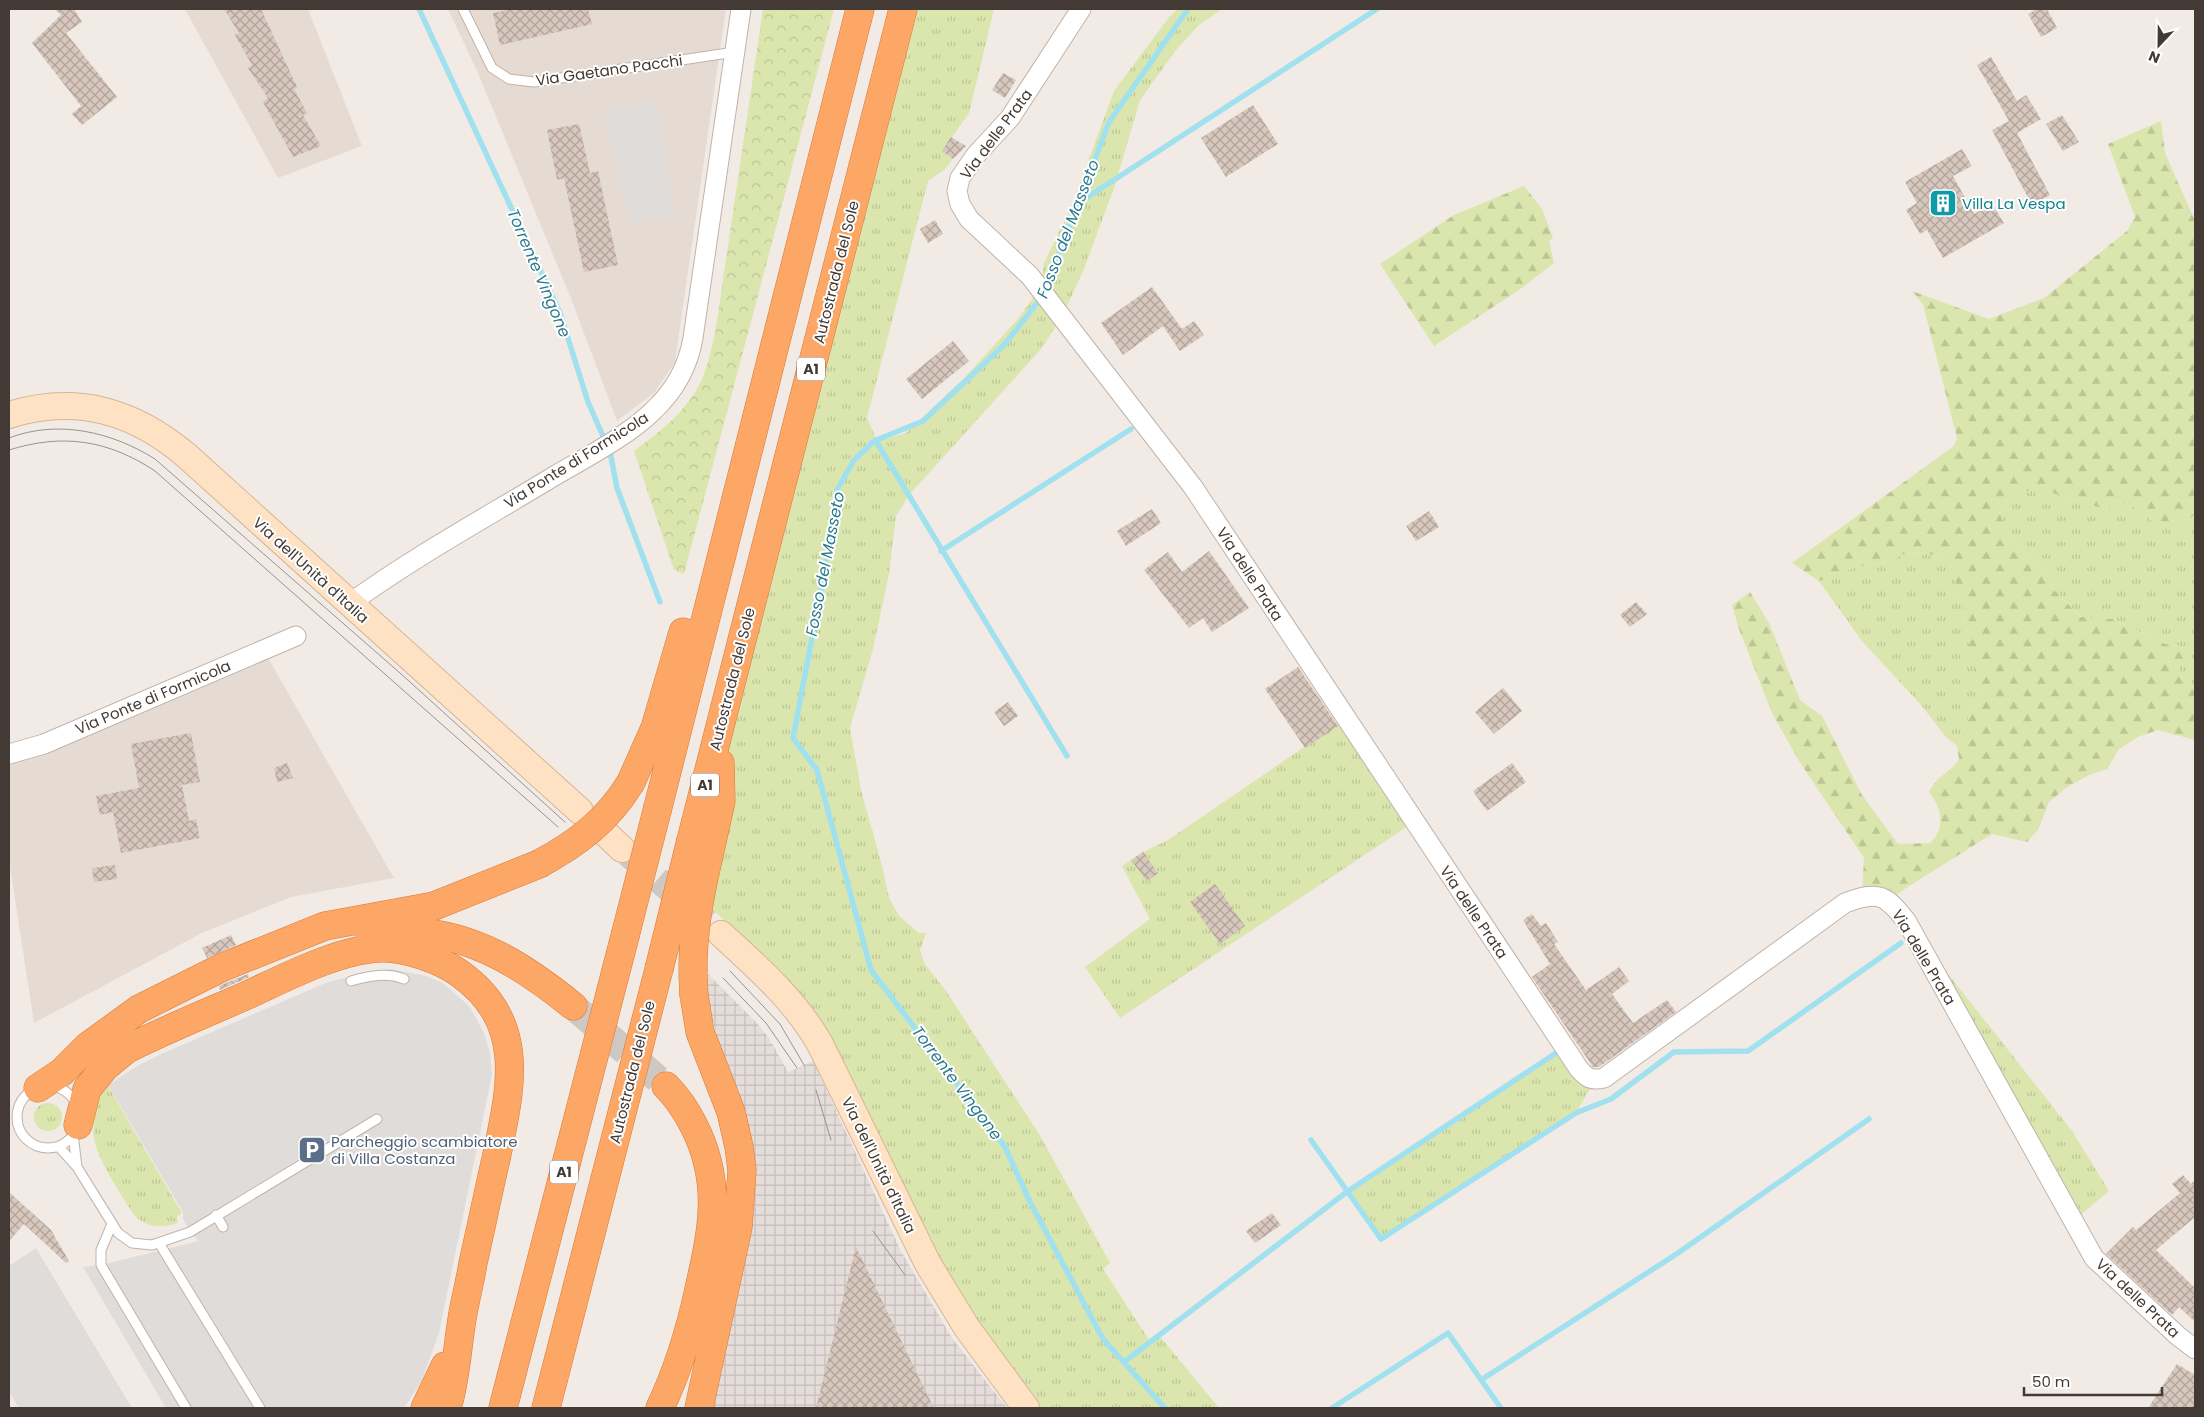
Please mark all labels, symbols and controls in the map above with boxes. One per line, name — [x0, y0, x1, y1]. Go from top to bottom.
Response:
north arrow — [2134, 20, 2184, 70]
text: N — [2146, 46, 2163, 68]
street label: Via Gaetano Pacchi — [534, 49, 684, 91]
street label: Via delle Prata — [955, 85, 1037, 183]
water label: Fosso del Masseto — [1031, 156, 1105, 302]
building icon: Villa La Vespa — [1928, 188, 1958, 218]
place label: Villa La Vespa — [1962, 193, 2066, 214]
street label: Autostrada del Sole — [808, 198, 864, 346]
water label: Torrente Vingone — [502, 205, 577, 341]
road number: A1 — [797, 358, 825, 380]
street label: Via Ponte di Formicola — [500, 407, 652, 513]
water label: Fosso del Masseto — [800, 490, 850, 638]
street label: Via dell'Unità d'Italia — [248, 512, 374, 628]
street label: Via delle Prata — [1212, 523, 1288, 625]
street label: Autostrada del Sole — [704, 605, 760, 753]
street label: Via Ponte di Formicola — [72, 655, 234, 739]
road number: A1 — [691, 774, 719, 796]
street label: Via delle Prata — [1435, 861, 1513, 963]
street label: Via delle Prata — [1887, 905, 1961, 1009]
street label: Autostrada del Sole — [604, 998, 660, 1146]
water label: Torrente Vingone — [906, 1021, 1008, 1145]
street label: Via dell'Unità d'Italia — [837, 1093, 921, 1237]
place label: Parcheggio scambiatore di Villa Costanza — [331, 1131, 517, 1169]
parking icon: Parcheggio scambiatore di Villa Costanza — [297, 1135, 327, 1165]
road number: A1 — [550, 1160, 578, 1184]
street label: Via delle Prata — [2091, 1253, 2185, 1343]
scale bar — [2024, 1364, 2162, 1396]
text: 50 m — [2032, 1371, 2070, 1392]

